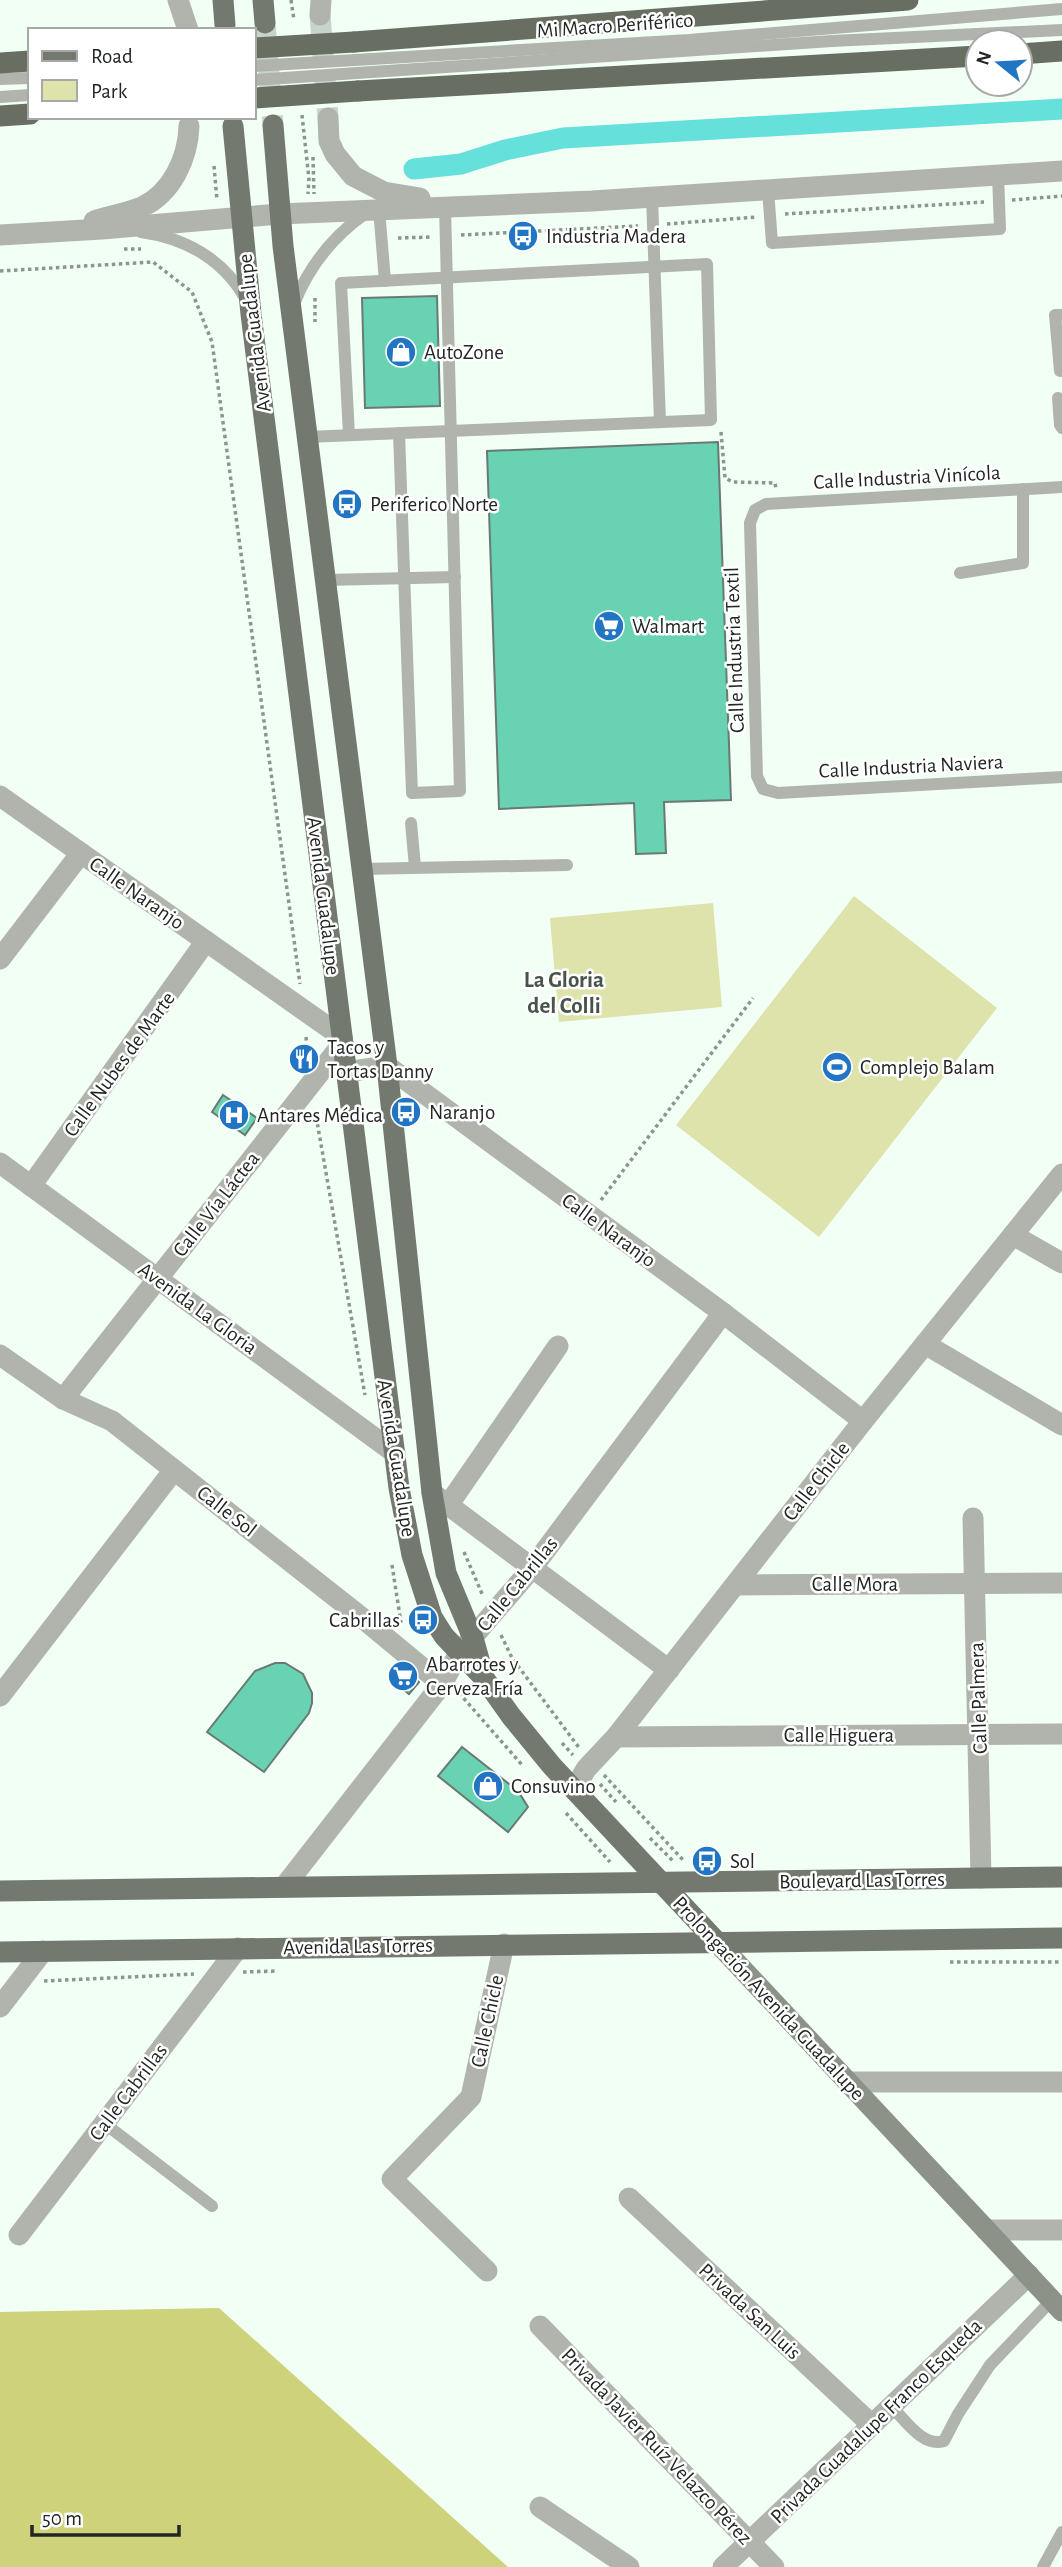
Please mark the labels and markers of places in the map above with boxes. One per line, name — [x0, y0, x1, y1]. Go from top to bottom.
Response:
bus stop icon: Industria Madera — [506, 219, 540, 253]
place label: Industria Madera — [546, 226, 687, 247]
shop icon: AutoZone — [384, 335, 418, 369]
place label: AutoZone — [424, 342, 504, 363]
bus stop icon: Periferico Norte — [330, 487, 364, 521]
place label: Periferico Norte — [370, 494, 498, 515]
supermarket icon: Walmart — [592, 609, 626, 643]
place label: Walmart — [632, 616, 705, 637]
place label: Tacos y Tortas Danny — [327, 1037, 434, 1082]
restaurant icon: Tacos y Tortas Danny — [287, 1042, 321, 1076]
sports icon: Complejo Balam — [820, 1050, 854, 1084]
place label: Complejo Balam — [860, 1057, 995, 1078]
bus stop icon: Naranjo — [389, 1095, 423, 1129]
hospital icon: Antares Médica — [217, 1098, 251, 1132]
place label: Naranjo — [429, 1102, 495, 1123]
place label: Antares Médica — [257, 1105, 383, 1126]
bus stop icon: Cabrillas — [406, 1603, 440, 1637]
place label: Cabrillas — [329, 1610, 400, 1631]
place label: Abarrotes y Cerveza Fría — [426, 1654, 524, 1699]
supermarket icon: Abarrotes y Cerveza Fría — [386, 1659, 420, 1693]
shop icon: Consuvino — [471, 1769, 505, 1803]
place label: Consuvino — [511, 1776, 596, 1797]
bus stop icon: Sol — [690, 1844, 724, 1878]
place label: Sol — [730, 1851, 755, 1872]

